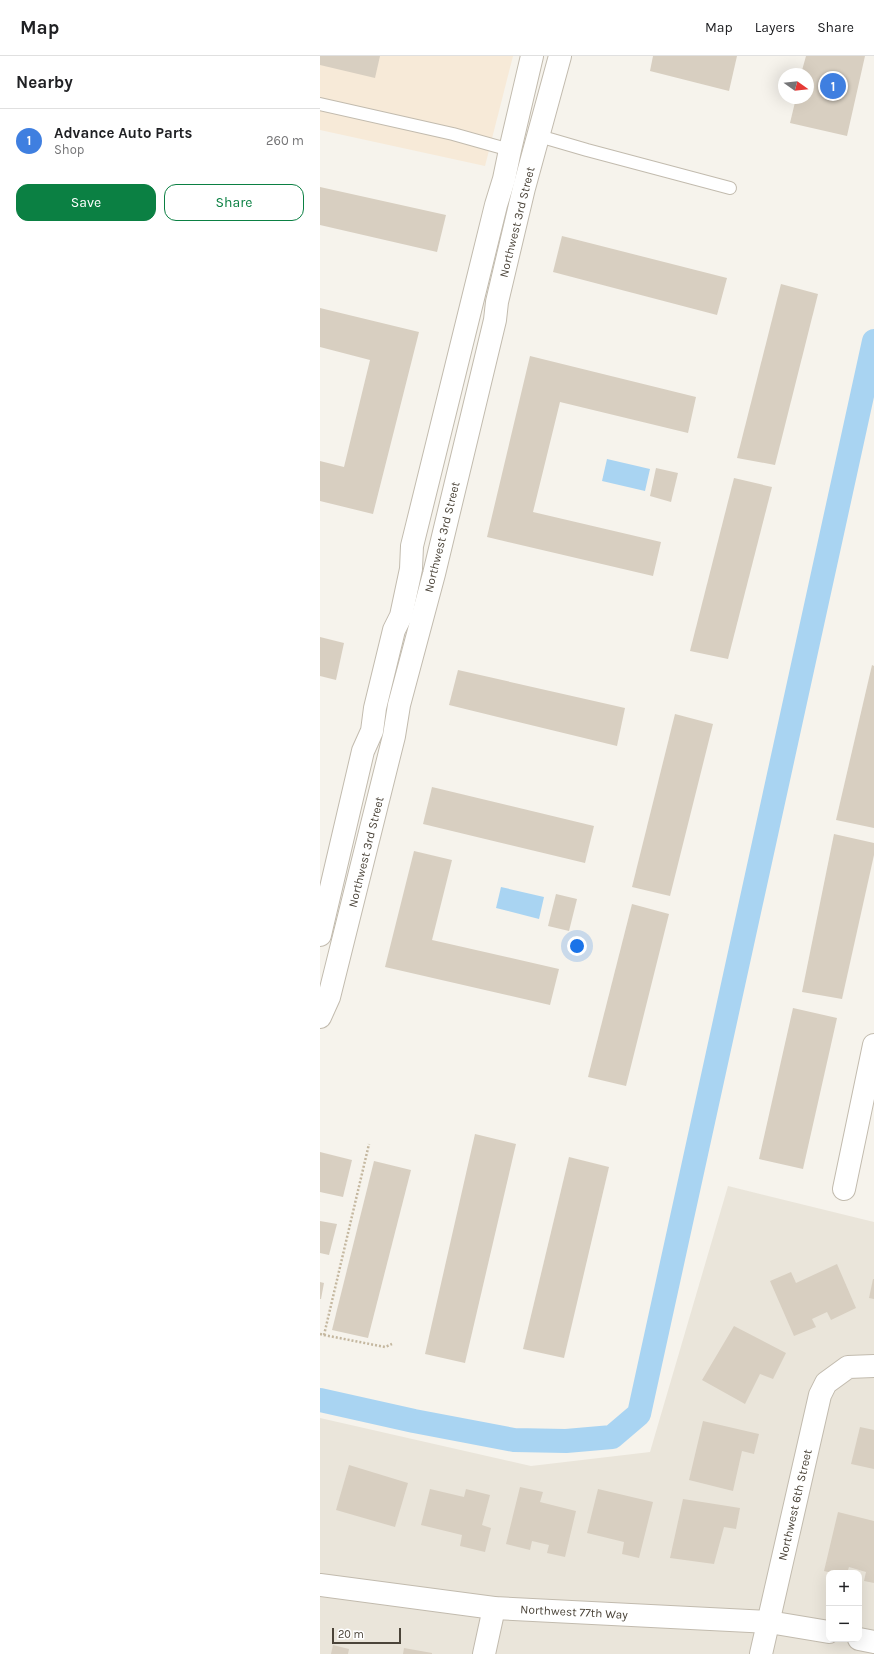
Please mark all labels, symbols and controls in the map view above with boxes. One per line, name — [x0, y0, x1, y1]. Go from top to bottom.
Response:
text: Map — [20, 17, 59, 39]
text: Map — [705, 19, 733, 36]
text: Layers — [755, 19, 795, 36]
text: Share — [817, 19, 854, 36]
north arrow — [778, 68, 814, 104]
pin: 1 — [820, 71, 846, 101]
text: Nearby — [16, 72, 73, 92]
text: Advance Auto Parts — [54, 124, 192, 142]
text: 1 — [27, 133, 31, 148]
text: 260 m — [266, 133, 304, 148]
text: Shop — [54, 142, 84, 157]
street label: Northwest 3rd Street — [496, 165, 538, 279]
button: Save — [16, 184, 156, 221]
button: Share — [164, 184, 304, 221]
street label: Northwest 3rd Street — [421, 480, 463, 594]
street label: Northwest 3rd Street — [345, 795, 387, 909]
your location — [567, 936, 587, 956]
street label: Northwest 6th Street — [775, 1448, 815, 1562]
map controls — [826, 1570, 862, 1642]
button: + — [826, 1570, 862, 1606]
street label: Northwest 77th Way — [520, 1602, 629, 1622]
button: − — [826, 1606, 862, 1642]
scale bar — [332, 1626, 401, 1645]
text: 20 m — [338, 1628, 364, 1641]

